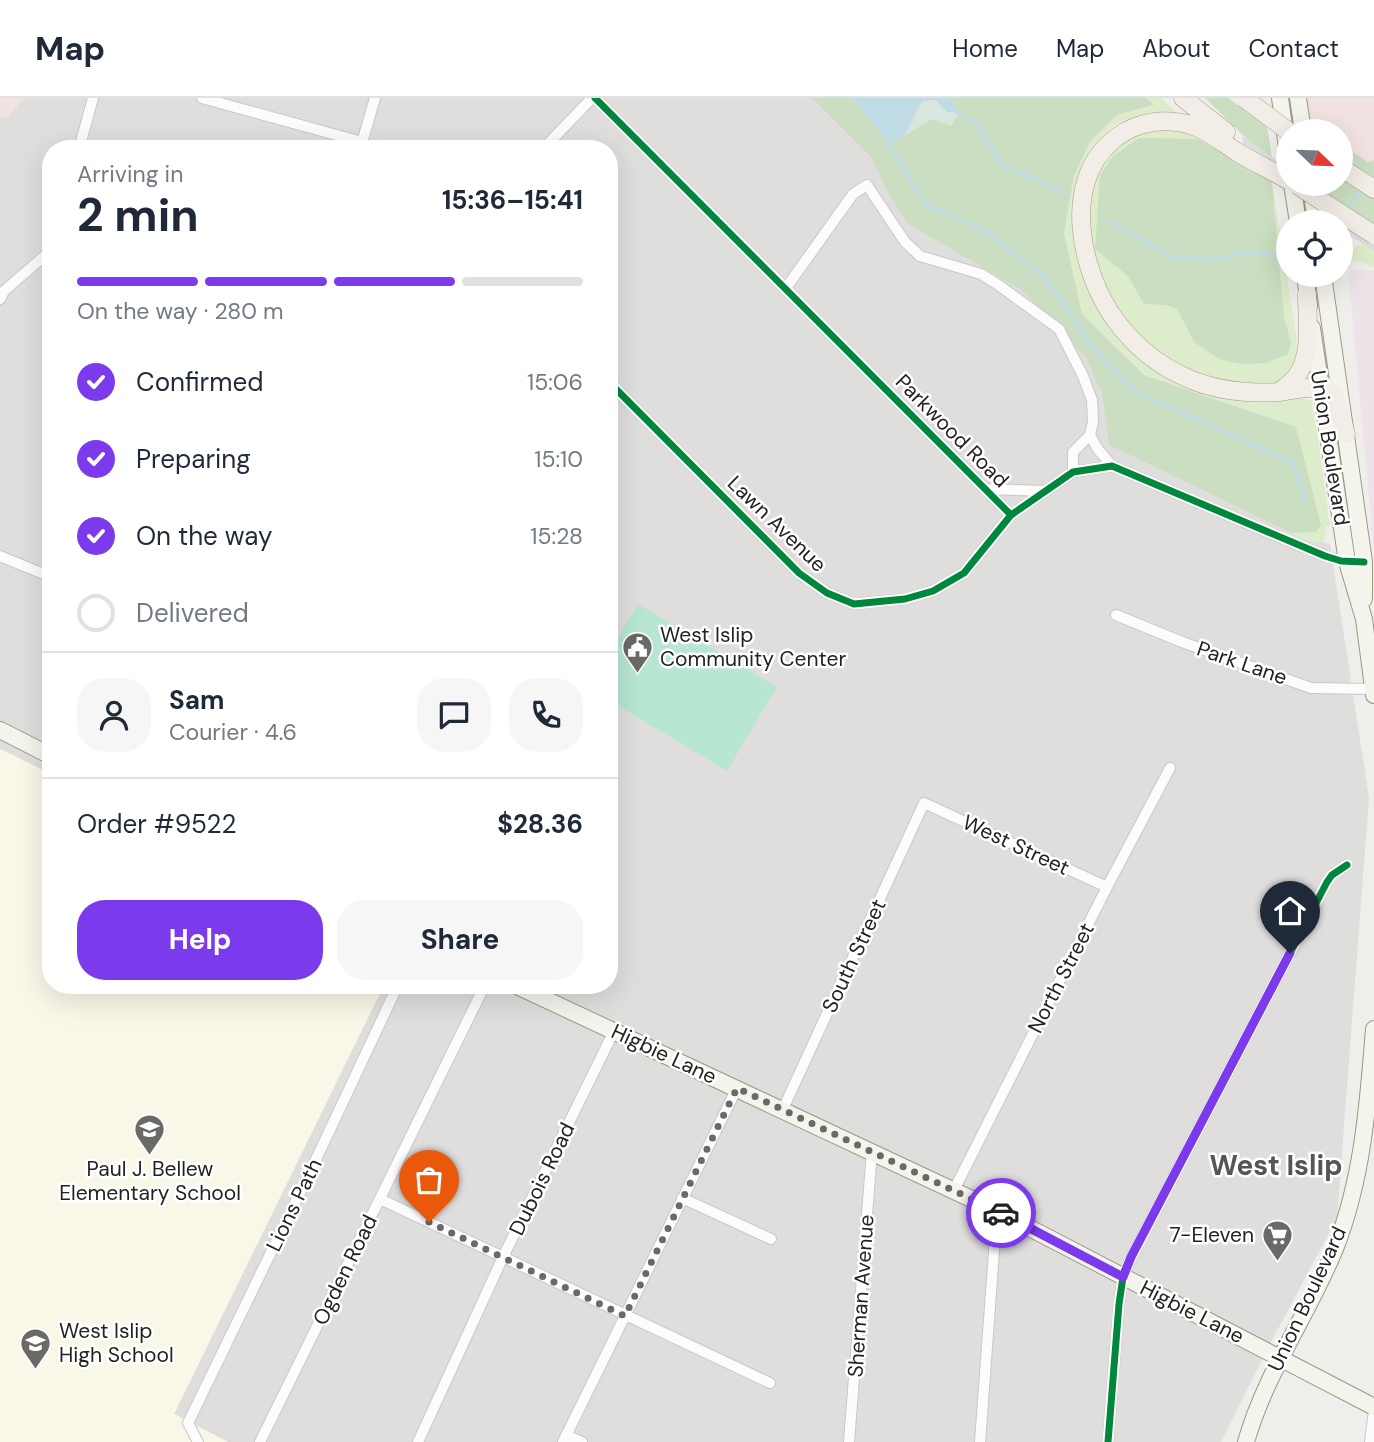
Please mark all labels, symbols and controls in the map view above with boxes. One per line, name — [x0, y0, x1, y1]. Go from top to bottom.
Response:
text: Map — [35, 27, 105, 70]
text: Home — [952, 33, 1018, 64]
text: Map — [1056, 33, 1104, 64]
text: About — [1142, 33, 1211, 64]
text: Contact — [1249, 33, 1339, 64]
north arrow — [1276, 119, 1353, 196]
map controls — [1276, 119, 1353, 287]
text: Arriving in — [77, 159, 183, 189]
text: 15:36–15:41 — [442, 183, 583, 217]
text: 2 min — [77, 185, 199, 245]
button: locate — [1276, 210, 1353, 287]
text: On the way · 280 m — [77, 296, 284, 326]
icon: check — [77, 363, 115, 401]
text: Confirmed — [136, 365, 263, 399]
text: 15:06 — [527, 367, 583, 397]
street label: Parkwood Road — [889, 368, 1015, 494]
street label: Union Boulevard — [1304, 368, 1356, 528]
icon: check — [77, 440, 115, 478]
text: Preparing — [136, 442, 251, 476]
text: 15:10 — [534, 444, 583, 474]
street label: Lawn Avenue — [721, 470, 833, 578]
icon: check — [77, 517, 115, 555]
text: On the way — [136, 519, 272, 553]
text: 15:28 — [530, 521, 583, 551]
text: Delivered — [136, 596, 249, 630]
place label: West Islip Community Center — [660, 621, 846, 673]
public building icon: West Islip Community Center — [620, 630, 654, 674]
street label: Park Lane — [1193, 635, 1291, 691]
button: person — [77, 678, 151, 752]
button: chat — [417, 678, 491, 752]
button: phone — [509, 678, 583, 752]
text: Sam — [169, 683, 224, 717]
text: Courier · 4.6 — [169, 717, 297, 747]
text: Order #9522 — [77, 807, 236, 841]
text: $28.36 — [497, 807, 583, 841]
street label: West Street — [958, 808, 1074, 882]
pin — [1260, 881, 1320, 953]
icon: home — [1271, 892, 1309, 930]
street label: South Street — [816, 895, 892, 1017]
button: Help — [77, 900, 323, 980]
button: Share — [337, 900, 583, 980]
street label: North Street — [1021, 918, 1101, 1038]
street label: Higbie Lane — [607, 1017, 721, 1091]
school or university icon: Paul J. Bellew Elementary School — [133, 1112, 167, 1156]
street label: Dubois Road — [503, 1118, 581, 1240]
district label: West Islip — [1209, 1147, 1343, 1184]
pin — [399, 1150, 459, 1222]
street label: Lions Path — [260, 1154, 328, 1256]
place label: Paul J. Bellew Elementary School — [59, 1155, 241, 1207]
icon: bag — [410, 1161, 448, 1199]
courier — [966, 1178, 1036, 1248]
icon: car — [982, 1194, 1020, 1232]
street label: Ogden Road — [306, 1210, 384, 1330]
street label: Sherman Avenue — [841, 1214, 881, 1378]
supermarket icon: 7-Eleven — [1260, 1218, 1294, 1262]
place label: 7-Eleven — [1170, 1221, 1254, 1249]
street label: Union Boulevard — [1261, 1222, 1353, 1376]
street label: Higbie Lane — [1135, 1274, 1249, 1350]
place label: West Islip High School — [59, 1317, 174, 1369]
school or university icon: West Islip High School — [19, 1326, 53, 1370]

